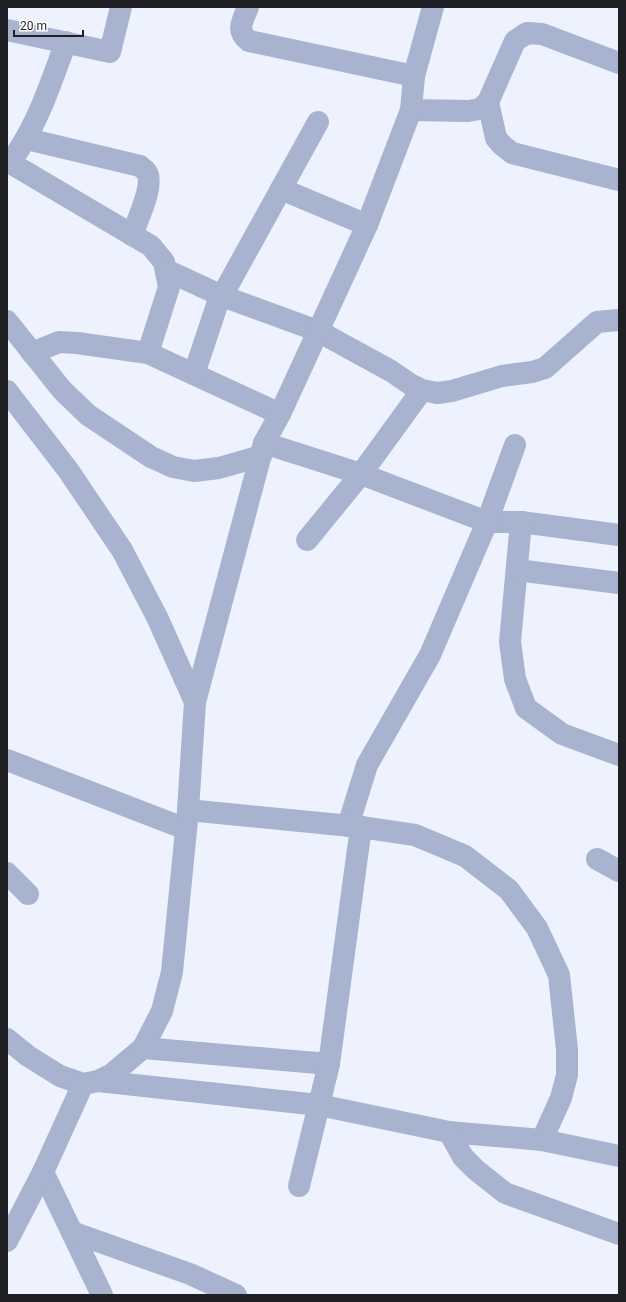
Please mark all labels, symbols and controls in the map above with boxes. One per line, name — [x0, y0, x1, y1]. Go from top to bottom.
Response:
scale bar — [14, 12, 83, 38]
text: 20 m — [20, 19, 47, 33]

